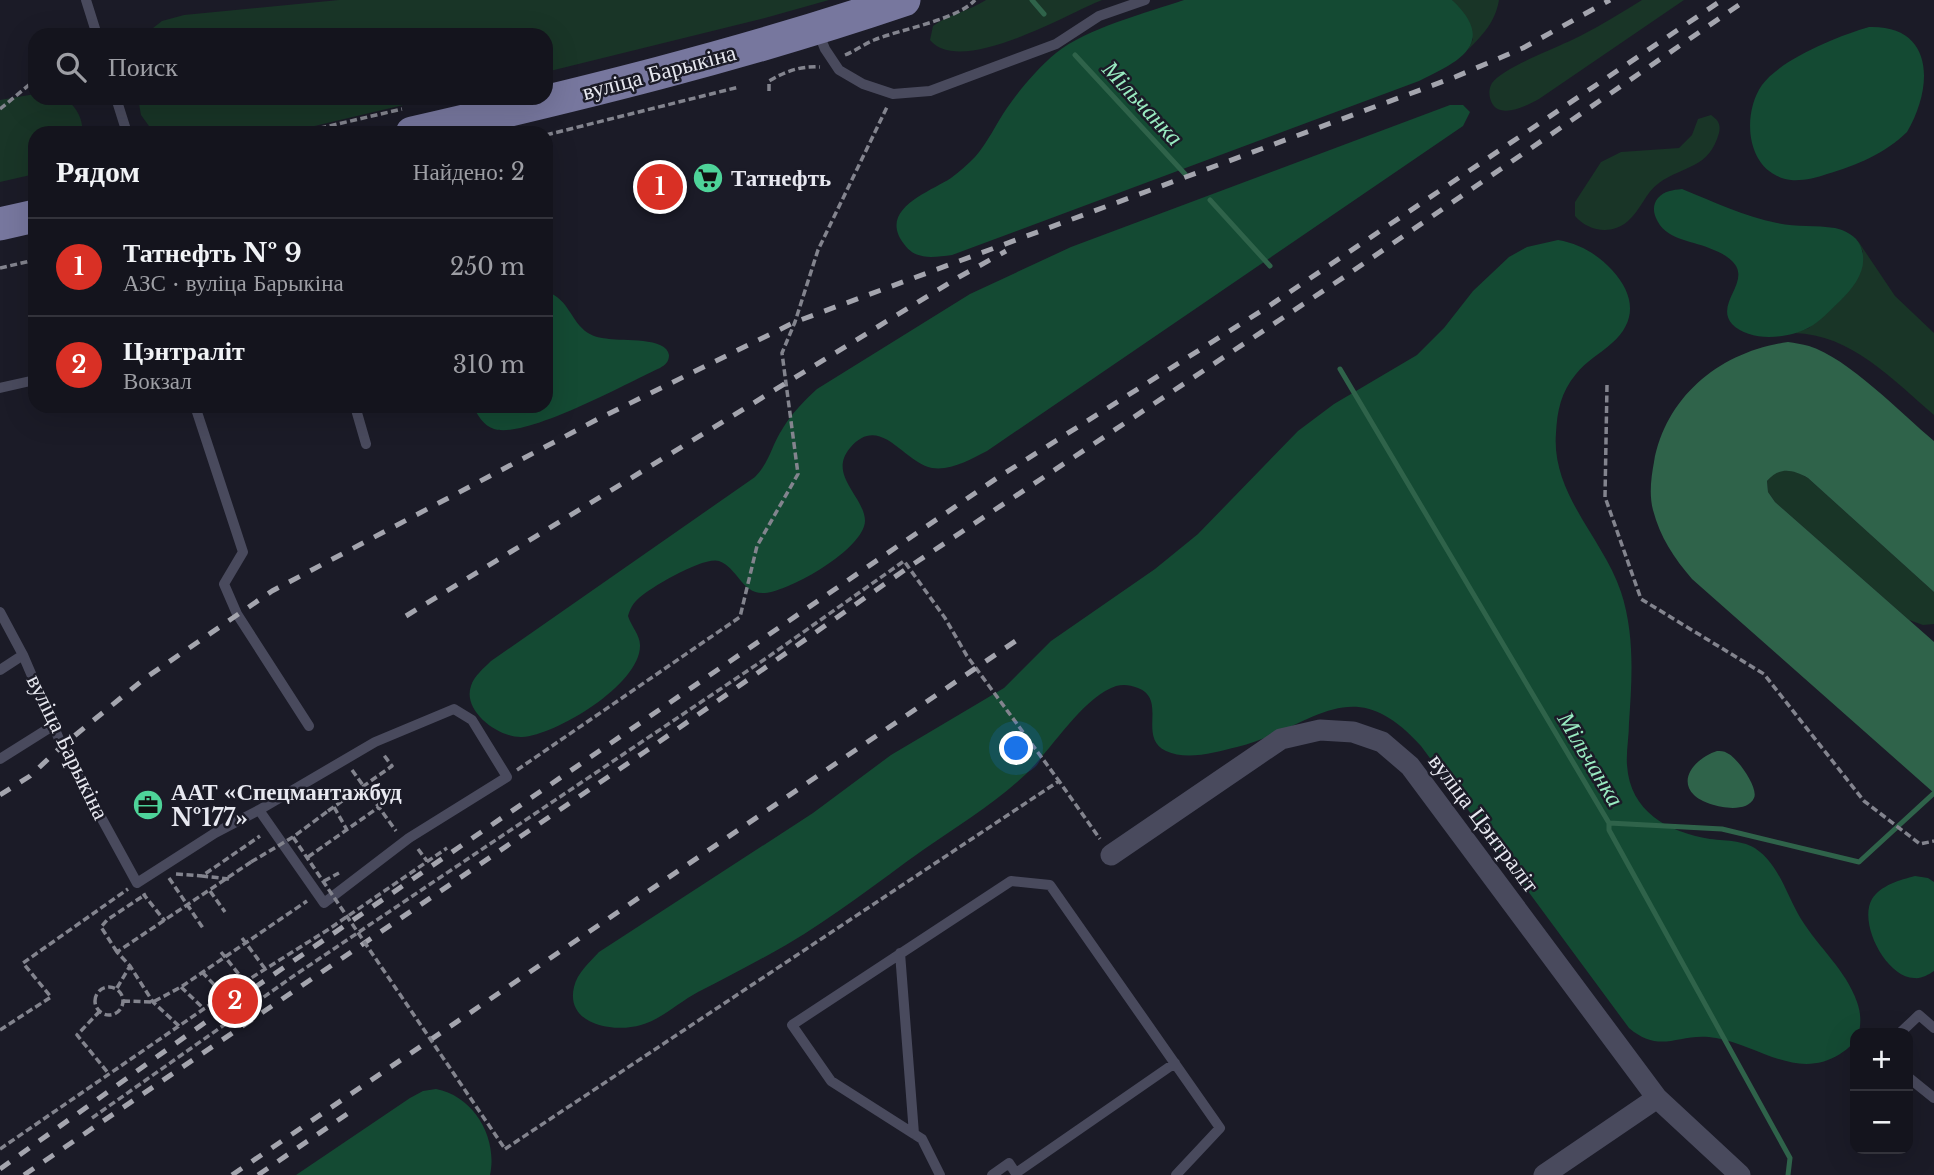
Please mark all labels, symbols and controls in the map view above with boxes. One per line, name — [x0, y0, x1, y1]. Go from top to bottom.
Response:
search box — [28, 28, 553, 105]
street label: вуліца Барыкіна — [579, 38, 739, 106]
icon: search — [52, 48, 90, 86]
text: Поиск — [108, 51, 178, 83]
water label: Мільчанка — [1096, 54, 1189, 151]
text: Рядом — [56, 153, 140, 190]
text: Найдено: 2 — [413, 158, 525, 186]
pin: 1 — [637, 161, 683, 213]
supermarket icon: Татнефть — [691, 161, 725, 195]
place label: Татнефть — [731, 164, 831, 192]
text: Татнефть № 9 — [123, 237, 302, 269]
text: 1 — [74, 253, 84, 281]
text: 250 m — [450, 253, 525, 281]
text: АЗС · вуліца Барыкіна — [123, 269, 344, 297]
text: Цэнтраліт — [123, 335, 245, 367]
text: 2 — [72, 351, 86, 379]
text: 310 m — [453, 351, 525, 379]
text: Вокзал — [123, 367, 192, 395]
street label: вуліца Барыкіна — [21, 670, 115, 824]
water label: Мільчанка — [1551, 706, 1631, 812]
your location — [999, 731, 1033, 765]
street label: вуліца Цэнтраліт — [1423, 748, 1545, 898]
place label: ААТ «Спецмантажбуд №177» — [171, 778, 402, 832]
office icon: ААТ «Спецмантажбуд №177» — [131, 788, 165, 822]
pin: 2 — [212, 975, 258, 1027]
map controls — [1850, 1028, 1913, 1154]
button: + — [1850, 1028, 1913, 1091]
button: − — [1850, 1091, 1913, 1154]

